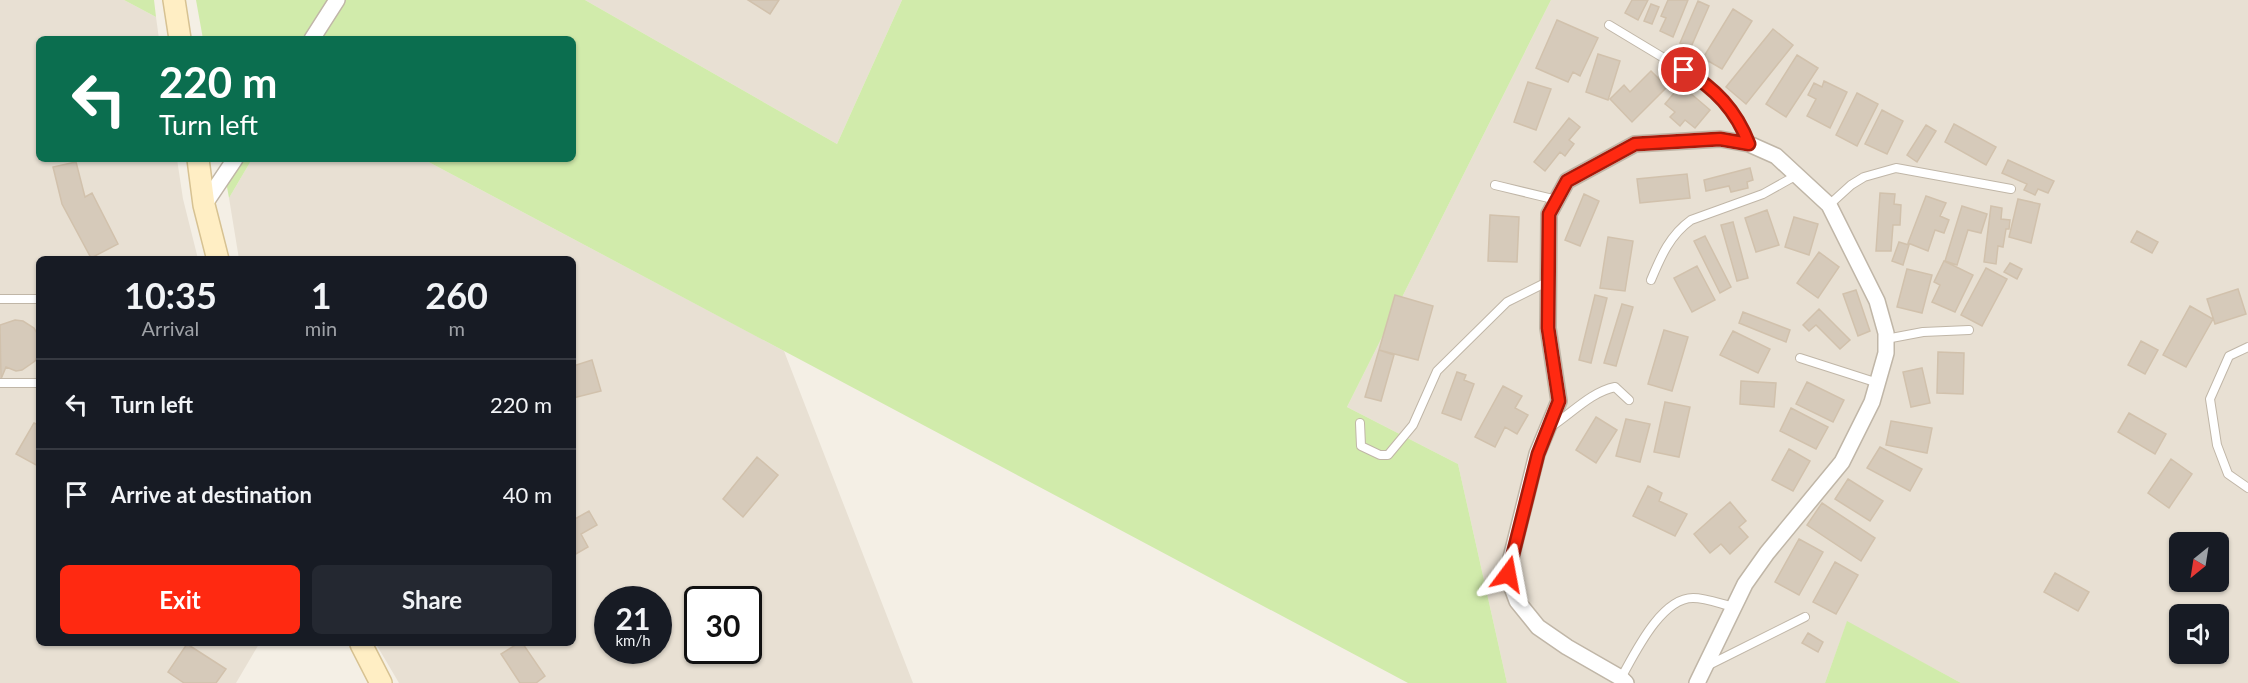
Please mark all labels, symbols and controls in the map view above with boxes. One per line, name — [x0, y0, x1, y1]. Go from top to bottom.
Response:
pin — [1658, 44, 1709, 95]
icon: arrive — [1667, 53, 1700, 86]
text: 220 m — [159, 57, 277, 107]
icon: left — [60, 60, 138, 138]
text: Turn left — [159, 108, 258, 141]
text: 10:35 — [124, 273, 217, 317]
text: 1 — [311, 273, 332, 317]
text: 260 — [425, 273, 488, 317]
text: Arrival — [142, 316, 199, 340]
text: min — [305, 316, 337, 340]
text: m — [448, 316, 465, 340]
icon: left — [60, 388, 93, 421]
text: Turn left — [111, 391, 193, 418]
text: 220 m — [490, 391, 552, 418]
icon: arrive — [60, 478, 93, 511]
text: Arrive at destination — [111, 481, 312, 508]
text: 40 m — [503, 481, 552, 508]
north arrow — [2169, 532, 2229, 592]
map controls — [2169, 532, 2229, 664]
position arrow — [1476, 542, 1540, 606]
button: Exit — [60, 565, 300, 634]
button: Share — [312, 565, 552, 634]
speed limit sign: 30 — [684, 586, 762, 664]
text: 21 — [616, 600, 650, 636]
button: sound — [2169, 604, 2229, 664]
text: km/h — [615, 631, 651, 649]

